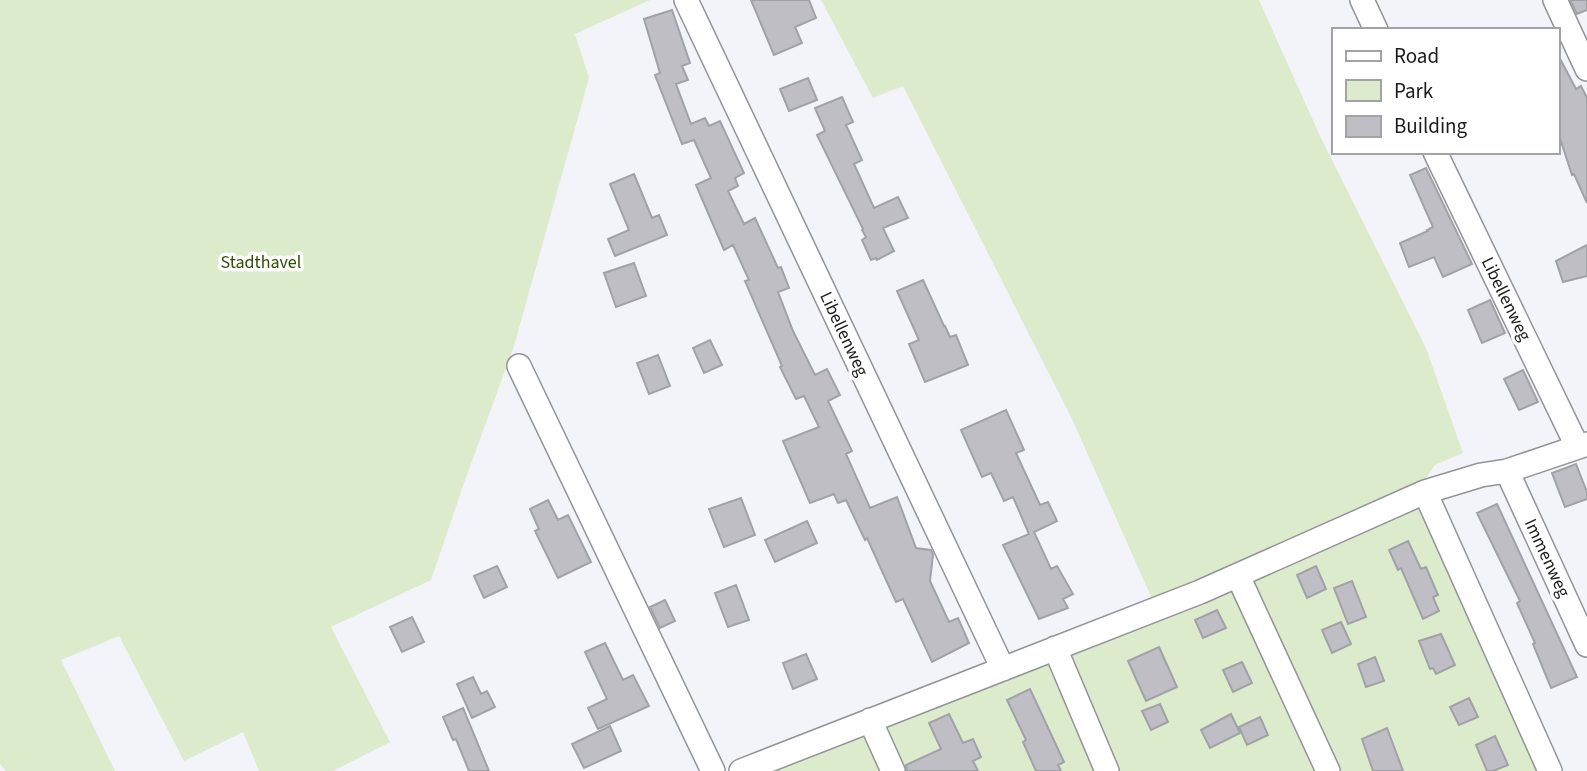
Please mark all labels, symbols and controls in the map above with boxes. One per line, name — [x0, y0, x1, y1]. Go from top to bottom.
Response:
legend — [1332, 28, 1559, 154]
text: Road — [1394, 41, 1439, 71]
text: Park — [1394, 76, 1434, 106]
text: Building — [1394, 111, 1468, 141]
park label: Stadthavel — [221, 250, 301, 275]
street label: Libellenweg — [1475, 253, 1537, 345]
street label: Libellenweg — [814, 288, 874, 380]
street label: Immenweg — [1518, 515, 1576, 601]

